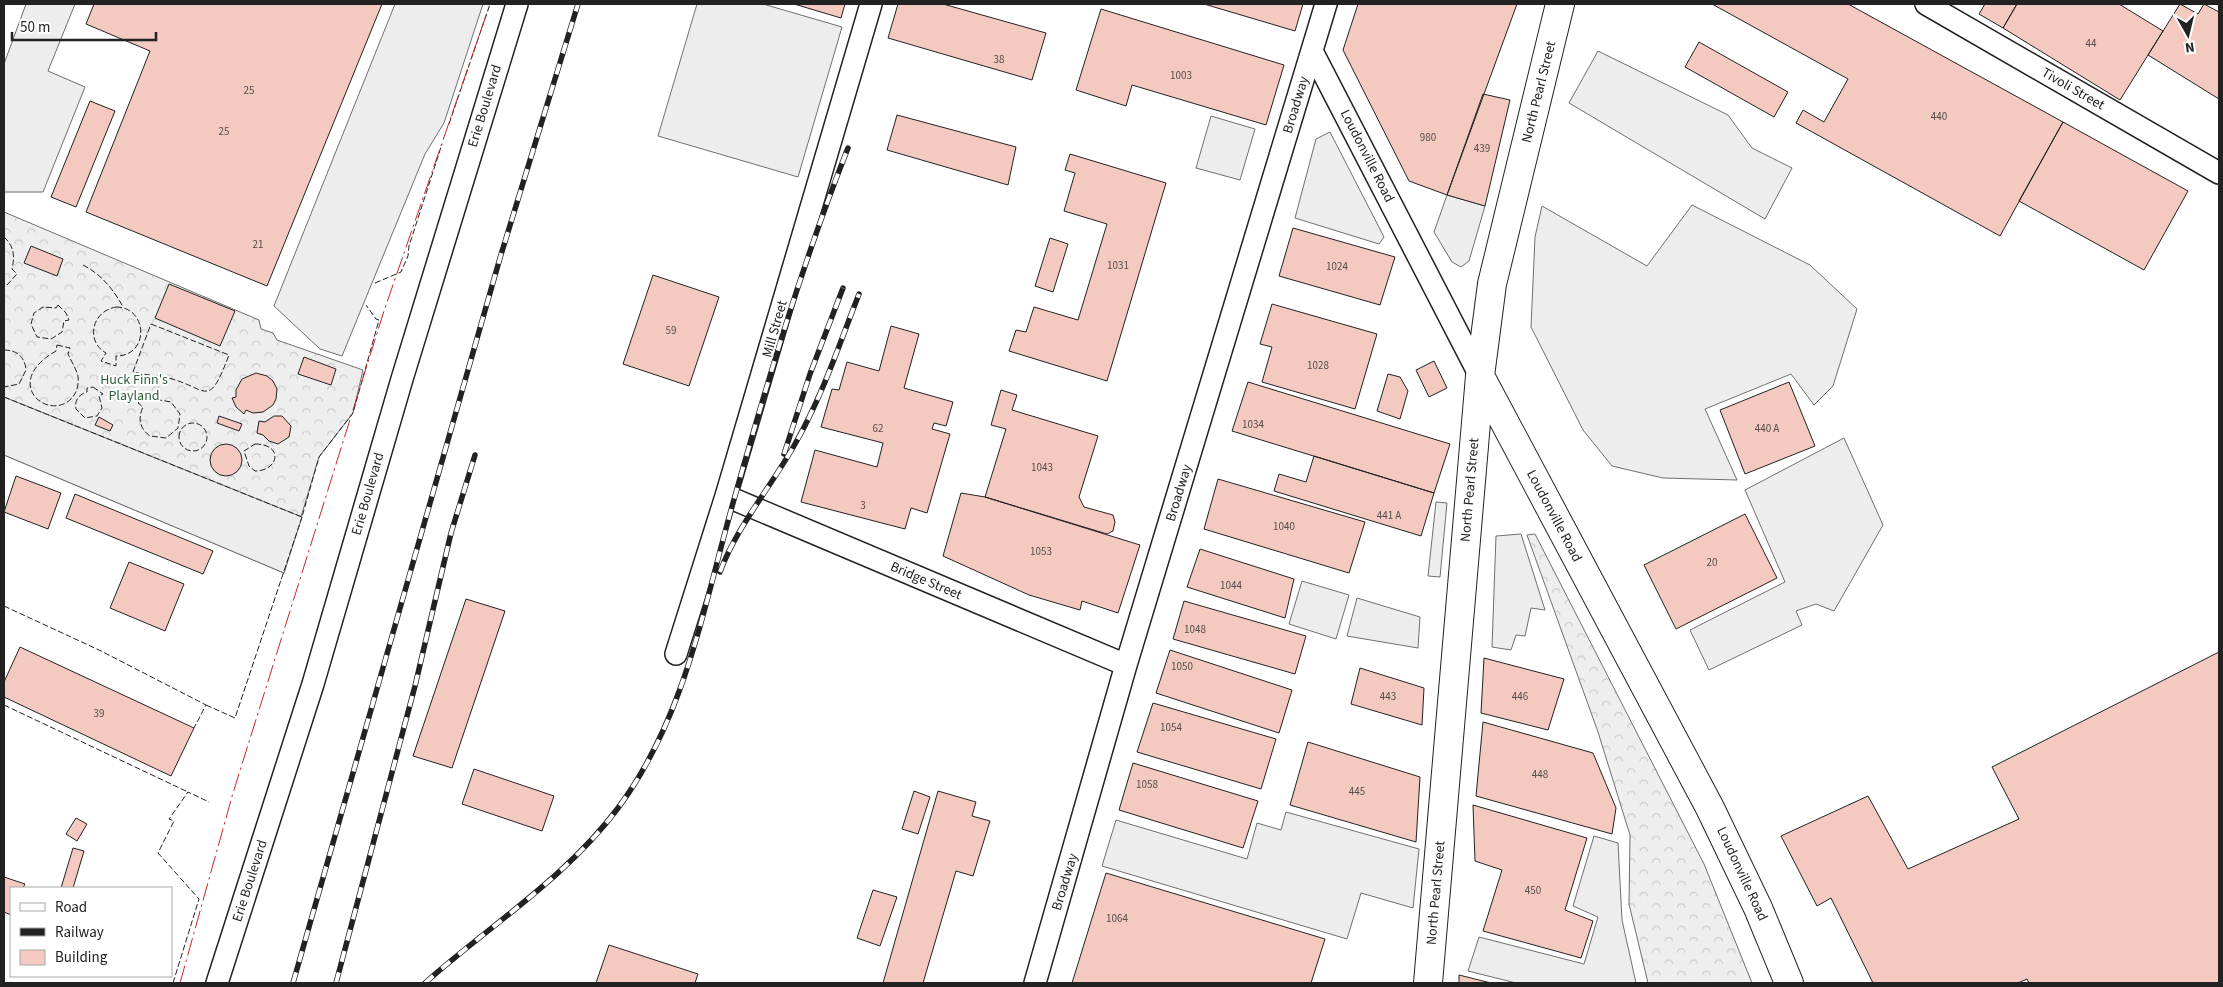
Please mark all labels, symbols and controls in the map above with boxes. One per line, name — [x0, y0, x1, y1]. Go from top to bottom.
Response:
scale bar — [12, 10, 156, 42]
north arrow — [2163, 10, 2213, 60]
text: 50 m — [20, 17, 50, 38]
house number: 44 — [2086, 36, 2097, 51]
text: N — [2184, 36, 2196, 57]
street label: North Pearl Street — [1517, 39, 1561, 145]
house number: 38 — [994, 52, 1005, 67]
street label: Erie Boulevard — [463, 62, 507, 150]
street label: Tivoli Street — [2038, 63, 2108, 115]
house number: 1003 — [1170, 68, 1192, 83]
street label: Broadway — [1278, 74, 1314, 136]
house number: 25 — [244, 83, 254, 98]
street label: Loudonville Road — [1335, 106, 1399, 206]
house number: 440 — [1931, 109, 1947, 124]
house number: 25 — [219, 124, 229, 139]
house number: 980 — [1420, 130, 1436, 145]
house number: 439 — [1474, 141, 1490, 156]
house number: 21 — [253, 237, 263, 252]
house number: 1031 — [1107, 258, 1129, 273]
house number: 1024 — [1326, 259, 1348, 274]
street label: Mill Street — [757, 298, 793, 360]
house number: 59 — [666, 323, 676, 338]
house number: 1028 — [1307, 358, 1329, 373]
park label: Huck Finn's Playland — [100, 370, 168, 406]
house number: 1034 — [1242, 417, 1264, 432]
house number: 62 — [873, 421, 883, 436]
house number: 440 A — [1755, 421, 1779, 436]
street label: North Pearl Street — [1455, 437, 1485, 543]
street label: Erie Boulevard — [347, 450, 389, 538]
house number: 1043 — [1031, 460, 1053, 475]
street label: Broadway — [1161, 462, 1197, 524]
street label: Loudonville Road — [1521, 466, 1587, 566]
house number: 3 — [860, 498, 866, 513]
house number: 441 A — [1377, 508, 1401, 523]
house number: 1040 — [1273, 519, 1295, 534]
house number: 1053 — [1030, 544, 1052, 559]
house number: 20 — [1707, 555, 1717, 570]
street label: Bridge Street — [887, 557, 965, 605]
house number: 1044 — [1220, 578, 1242, 593]
house number: 1048 — [1184, 622, 1206, 637]
house number: 1050 — [1171, 659, 1193, 674]
house number: 443 — [1380, 689, 1396, 704]
house number: 446 — [1512, 689, 1529, 704]
house number: 39 — [94, 706, 104, 721]
house number: 1054 — [1160, 720, 1182, 735]
house number: 448 — [1532, 767, 1549, 782]
house number: 1058 — [1136, 777, 1158, 792]
house number: 445 — [1349, 784, 1365, 799]
street label: Loudonville Road — [1711, 824, 1773, 924]
street label: Erie Boulevard — [227, 837, 273, 925]
street label: North Pearl Street — [1421, 840, 1451, 946]
street label: Broadway — [1047, 851, 1083, 913]
house number: 450 — [1525, 883, 1541, 898]
legend — [10, 887, 172, 977]
text: Road — [55, 897, 87, 918]
house number: 1064 — [1106, 911, 1128, 926]
text: Railway — [55, 922, 104, 943]
text: Building — [55, 947, 108, 968]

